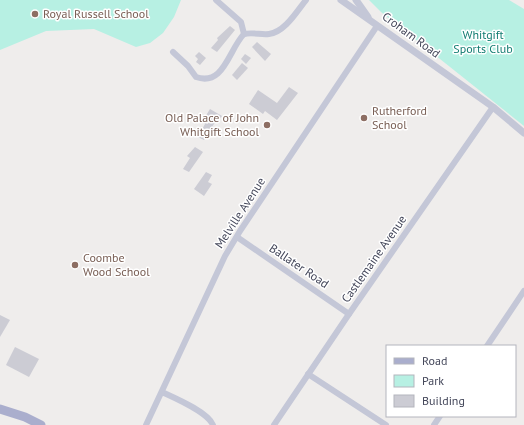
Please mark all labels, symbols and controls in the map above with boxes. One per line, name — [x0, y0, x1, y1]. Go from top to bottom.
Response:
place label: Royal Russell School — [43, 6, 149, 21]
marker: Royal Russell School — [30, 9, 40, 19]
street label: Croham Road — [379, 9, 443, 61]
park label: Whitgift Sports Club — [453, 27, 513, 56]
place label: Rutherford School — [372, 103, 427, 132]
place label: Old Palace of John Whitgift School — [165, 110, 259, 139]
marker: Rutherford School — [359, 113, 369, 123]
marker: Old Palace of John Whitgift School — [262, 120, 272, 130]
street label: Melville Avenue — [211, 174, 268, 251]
street label: Castlemaine Avenue — [338, 212, 409, 305]
street label: Ballater Road — [267, 240, 332, 291]
place label: Coombe Wood School — [83, 250, 150, 279]
marker: Coombe Wood School — [70, 260, 80, 270]
legend — [386, 345, 516, 417]
text: Road — [422, 353, 447, 368]
text: Park — [422, 373, 444, 388]
text: Building — [422, 393, 465, 408]

